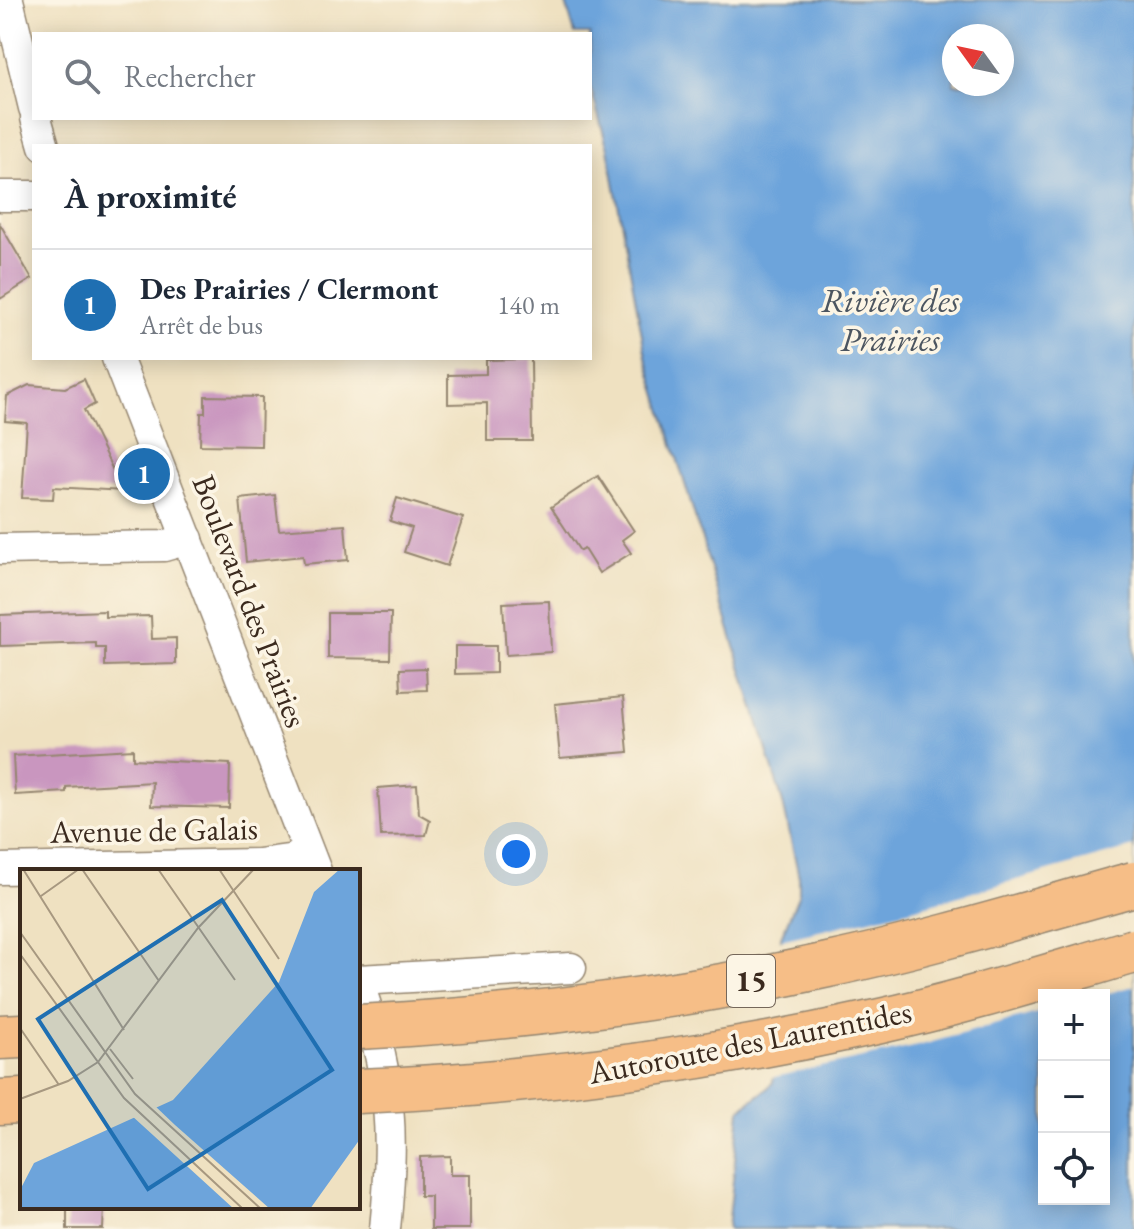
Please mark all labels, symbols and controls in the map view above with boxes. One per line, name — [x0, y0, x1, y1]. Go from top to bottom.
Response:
north arrow — [942, 24, 1014, 96]
search box — [32, 32, 592, 120]
icon: search — [60, 54, 104, 98]
text: Rechercher — [124, 57, 256, 96]
text: À proximité — [64, 174, 237, 218]
text: Des Prairies / Clermont — [140, 269, 438, 308]
water label: Rivière des Prairies — [821, 278, 960, 361]
text: 1 — [83, 288, 97, 322]
text: 140 m — [497, 288, 560, 322]
text: Arrêt de bus — [140, 308, 263, 342]
pin: 1 — [118, 444, 170, 504]
street label: Boulevard des Prairies — [183, 469, 317, 733]
street label: Avenue de Galais — [49, 807, 258, 853]
your location — [496, 834, 536, 874]
inset map — [20, 869, 360, 1209]
road number: 15 — [727, 955, 775, 1007]
map controls — [1038, 989, 1110, 1205]
button: + — [1038, 989, 1110, 1061]
street label: Autoroute des Laurentides — [584, 990, 915, 1094]
button: − — [1038, 1061, 1110, 1133]
button: locate — [1038, 1133, 1110, 1205]

